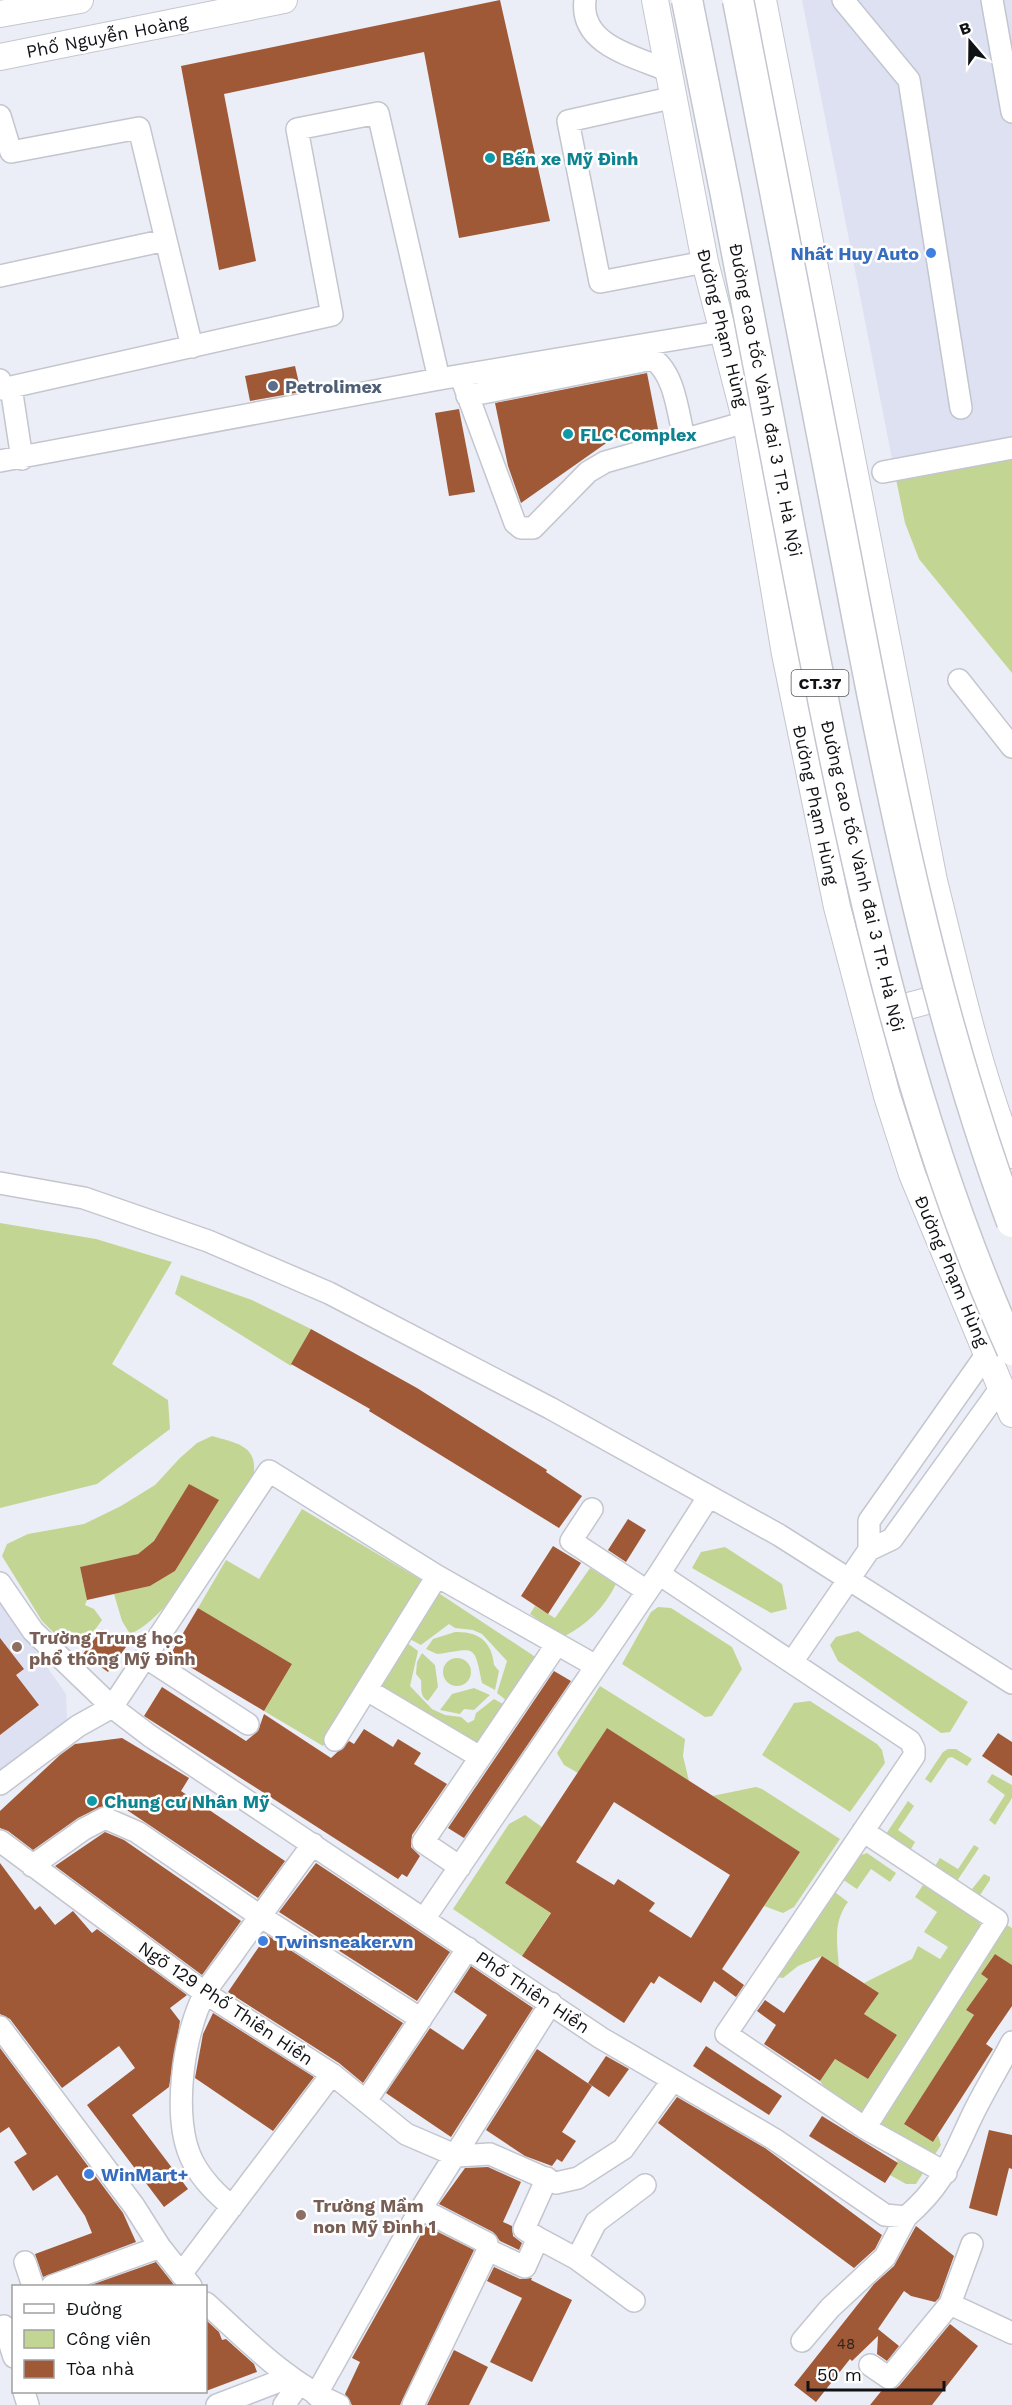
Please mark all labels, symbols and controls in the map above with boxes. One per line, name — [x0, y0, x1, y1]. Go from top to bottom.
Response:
street label: Phố Nguyễn Hoàng — [24, 10, 190, 62]
north arrow — [940, 12, 1000, 72]
text: B — [957, 18, 973, 39]
place label: Bến xe Mỹ Đình — [502, 148, 639, 169]
marker: Bến xe Mỹ Đình — [483, 151, 497, 165]
street label: Đường cao tốc Vành đai 3 TP. Hà Nội — [725, 241, 807, 559]
place label: Nhất Huy Auto — [791, 243, 919, 264]
marker: Nhất Huy Auto — [924, 246, 938, 260]
street label: Đường Phạm Hùng — [693, 247, 753, 410]
place label: Petrolimex — [285, 376, 382, 397]
marker: Petrolimex — [266, 379, 280, 393]
place label: FLC Complex — [580, 424, 697, 445]
marker: FLC Complex — [561, 427, 575, 441]
road number: CT.37 — [792, 670, 848, 696]
street label: Đường cao tốc Vành đai 3 TP. Hà Nội — [817, 718, 909, 1034]
street label: Đường Phạm Hùng — [789, 723, 843, 887]
street label: Đường Phạm Hùng — [911, 1192, 994, 1350]
place label: Trường Trung học phổ thông Mỹ Đình — [29, 1627, 196, 1669]
marker: Trường Trung học phổ thông Mỹ Đình — [10, 1640, 24, 1654]
place label: Chung cư Nhân Mỹ — [104, 1791, 270, 1812]
marker: Chung cư Nhân Mỹ — [85, 1794, 99, 1808]
place label: Twinsneaker.vn — [275, 1931, 413, 1952]
marker: Twinsneaker.vn — [256, 1934, 270, 1948]
street label: Ngõ 129 Phố Thiên Hiền — [135, 1937, 317, 2069]
street label: Phố Thiên Hiền — [472, 1946, 594, 2038]
place label: WinMart+ — [101, 2164, 188, 2185]
marker: WinMart+ — [82, 2167, 96, 2181]
place label: Trường Mầm non Mỹ Đình 1 — [313, 2195, 436, 2237]
marker: Trường Mầm non Mỹ Đình 1 — [294, 2208, 308, 2222]
legend — [12, 2285, 207, 2393]
text: Đường — [66, 2298, 122, 2319]
text: Công viên — [66, 2328, 151, 2349]
house number: 48 — [837, 2335, 855, 2353]
scale bar — [808, 2354, 944, 2392]
text: Tòa nhà — [66, 2358, 134, 2379]
text: 50 m — [817, 2364, 862, 2385]

